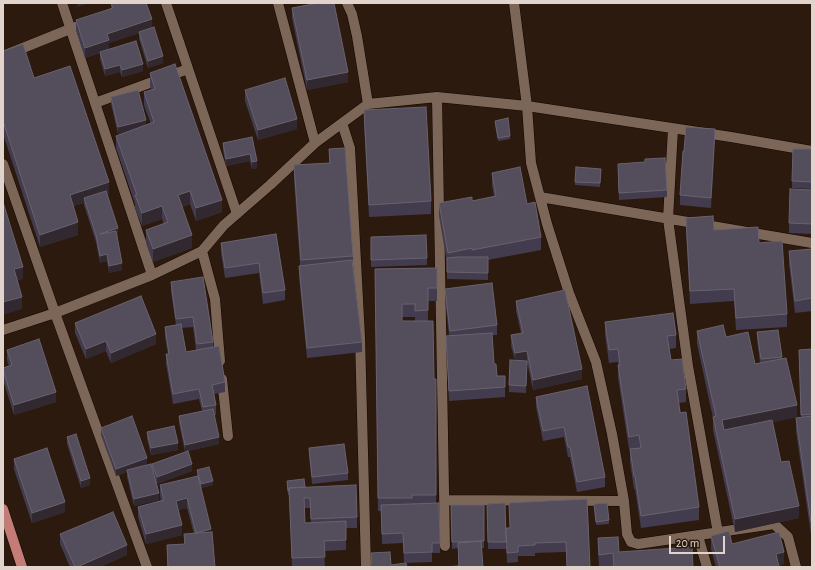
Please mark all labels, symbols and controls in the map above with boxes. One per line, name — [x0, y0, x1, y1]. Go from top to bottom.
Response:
scale bar — [671, 528, 727, 554]
text: 20 m — [676, 537, 699, 549]

